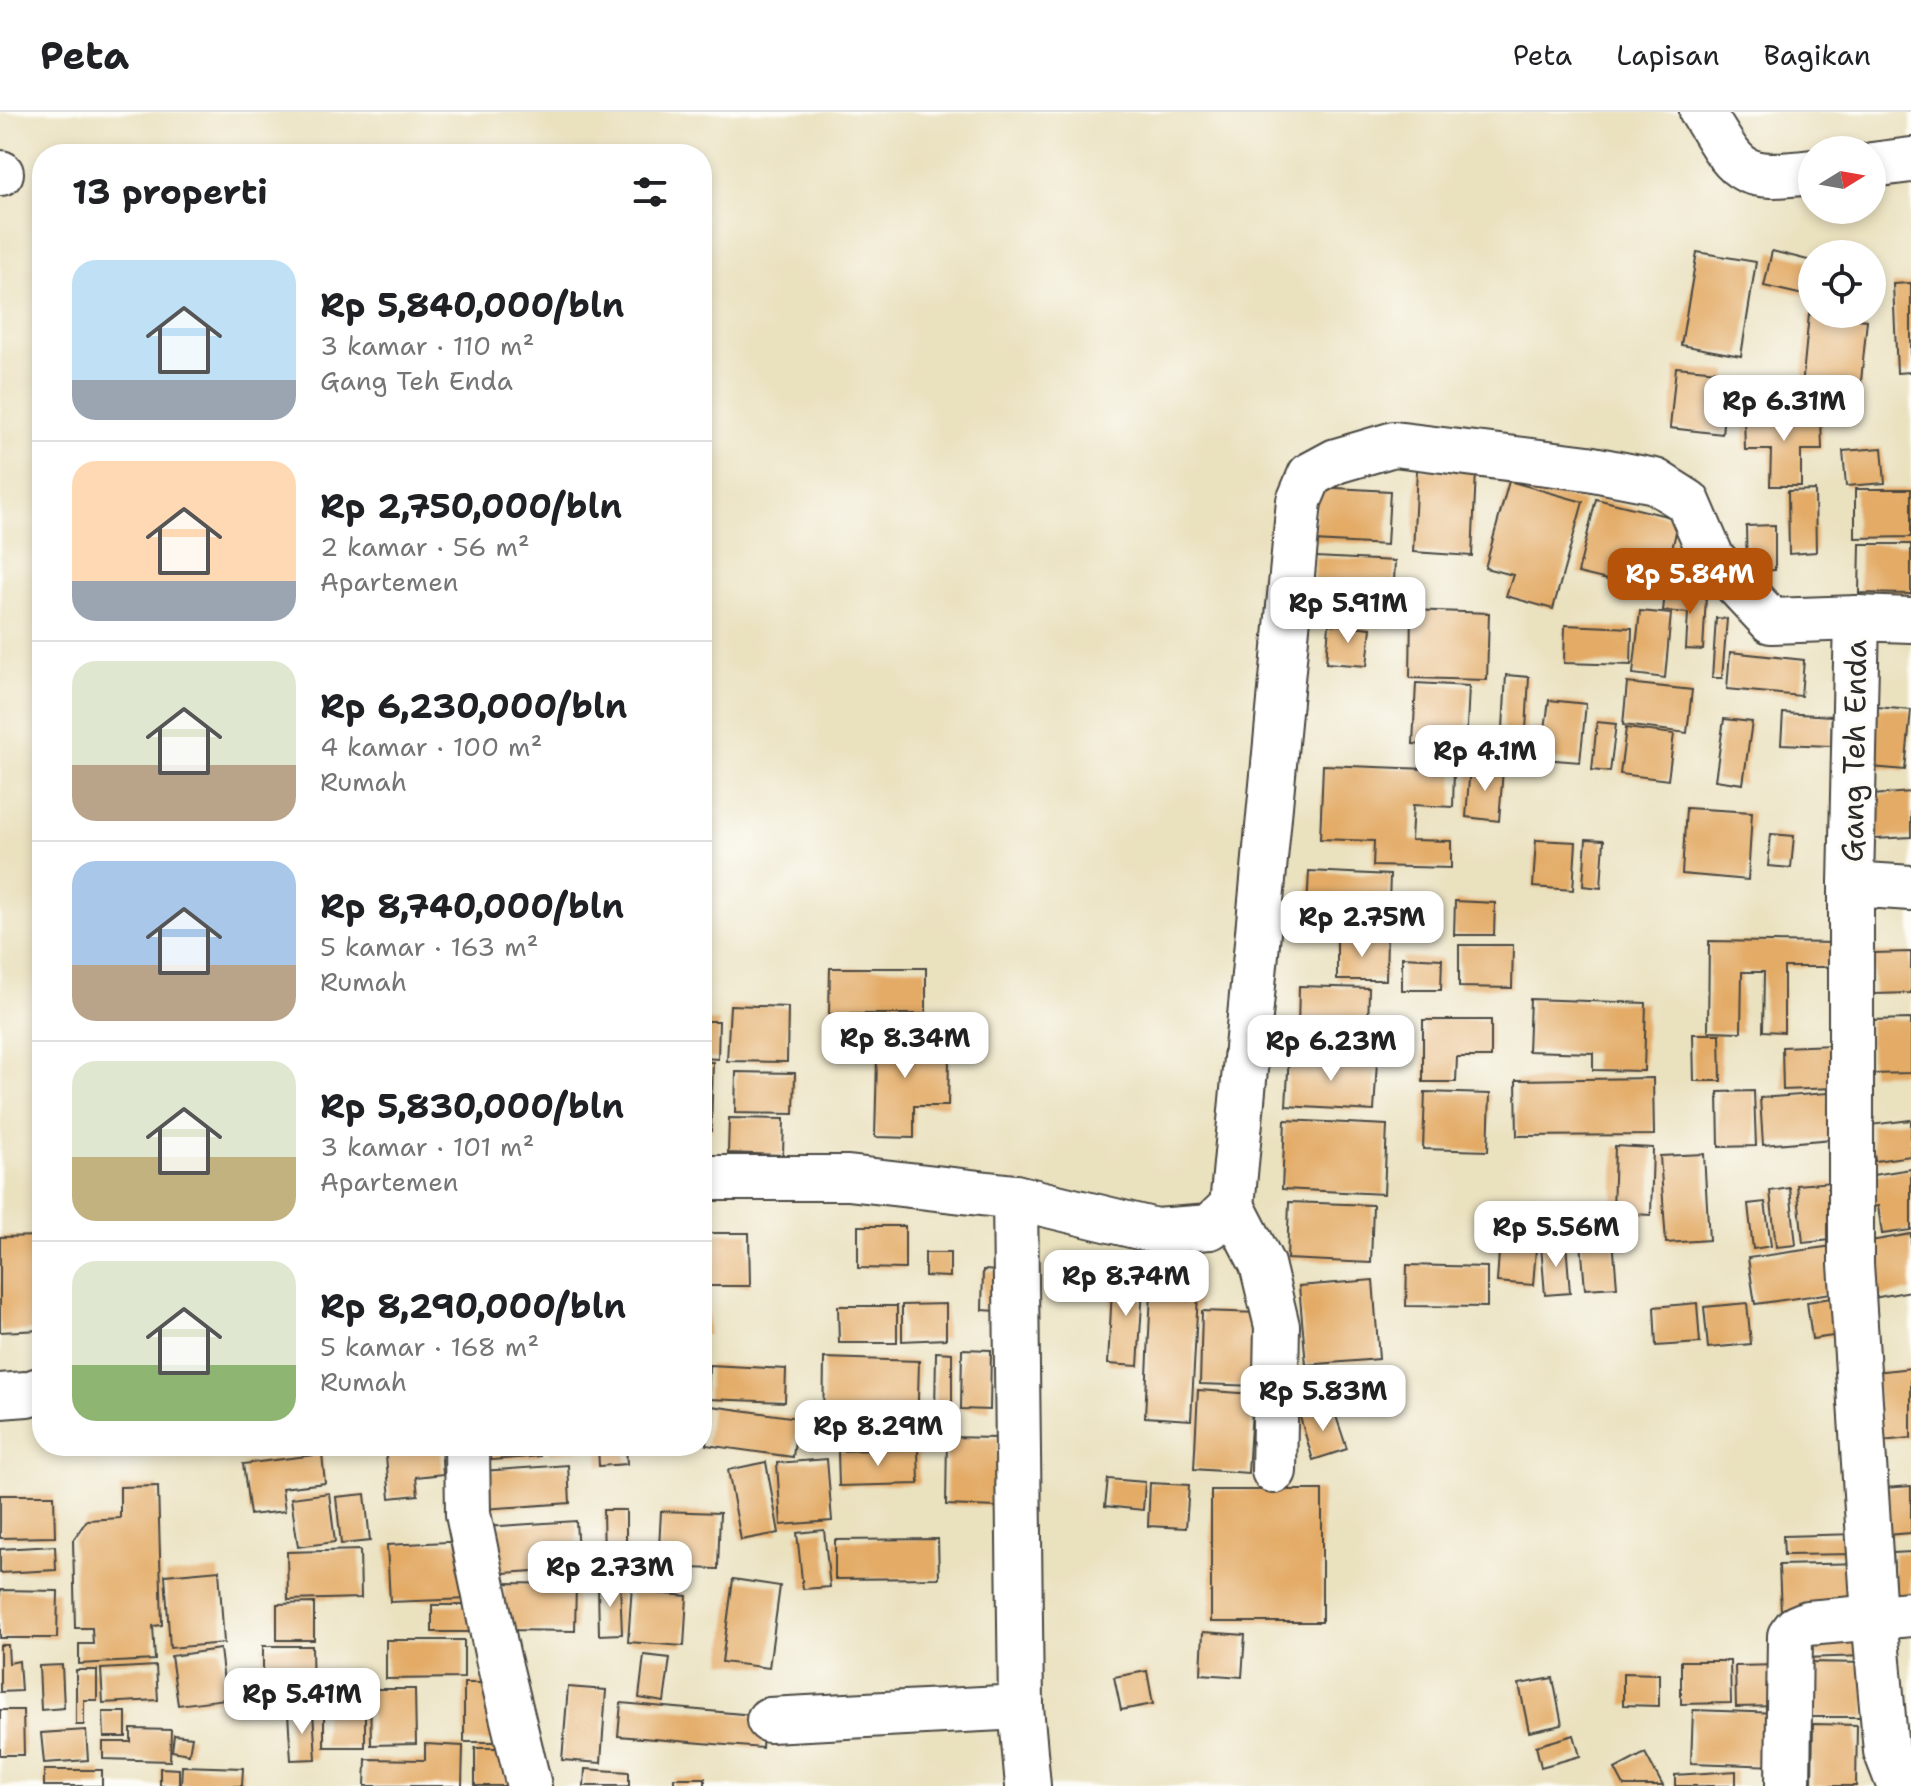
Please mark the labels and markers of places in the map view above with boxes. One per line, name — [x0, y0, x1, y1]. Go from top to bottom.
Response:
pin: Rp 6.31M — [1701, 375, 1867, 443]
pin: Rp 5.84M — [1607, 548, 1773, 616]
pin: Rp 5.91M — [1265, 577, 1431, 645]
pin: Rp 4.1M — [1411, 725, 1559, 793]
pin: Rp 2.75M — [1279, 891, 1445, 959]
pin: Rp 8.34M — [822, 1012, 988, 1080]
pin: Rp 6.23M — [1248, 1015, 1414, 1083]
pin: Rp 5.56M — [1473, 1201, 1639, 1269]
pin: Rp 8.74M — [1043, 1250, 1209, 1318]
pin: Rp 5.83M — [1240, 1365, 1406, 1433]
pin: Rp 8.29M — [795, 1400, 961, 1468]
pin: Rp 2.73M — [527, 1541, 693, 1609]
pin: Rp 5.41M — [219, 1668, 385, 1736]

